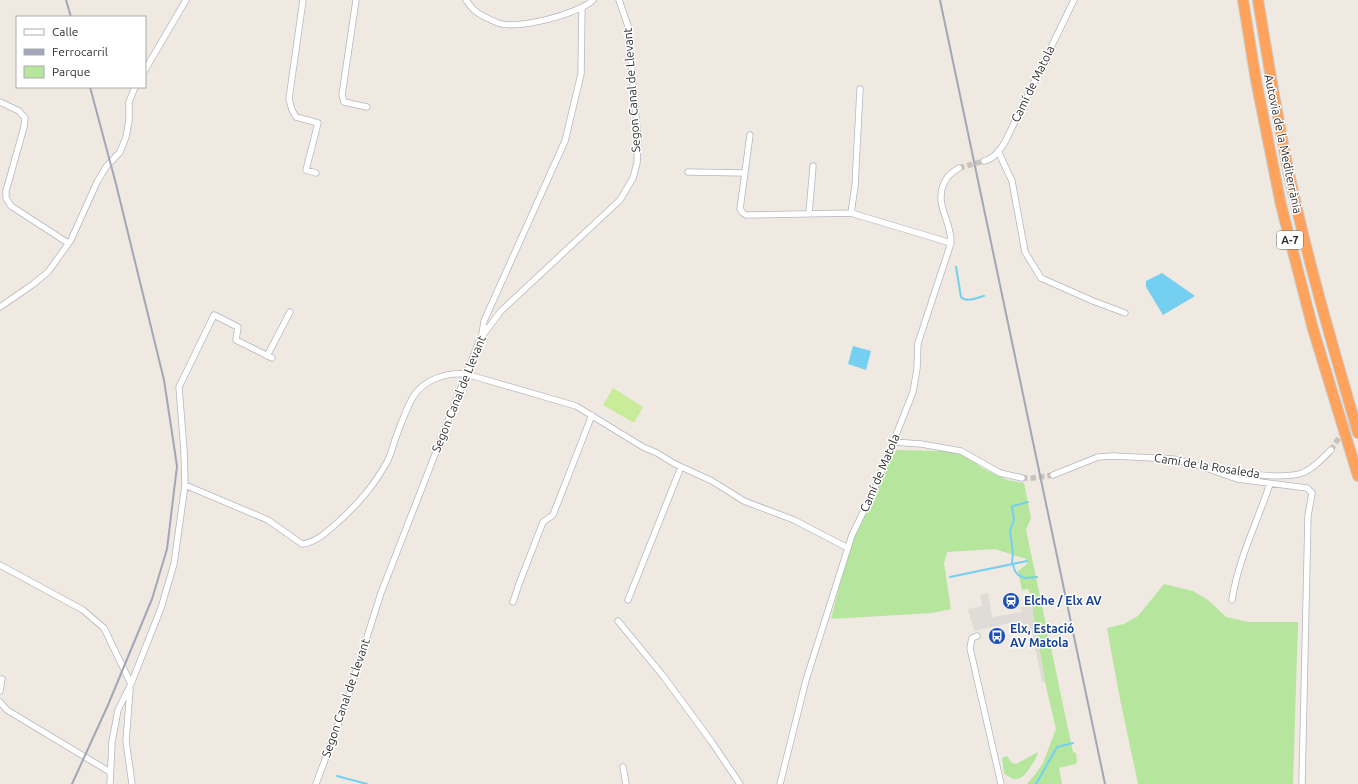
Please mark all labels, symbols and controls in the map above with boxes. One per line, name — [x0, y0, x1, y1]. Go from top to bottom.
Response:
legend — [16, 16, 146, 88]
text: Calle — [52, 25, 78, 38]
street label: Segon Canal de Llevant — [621, 27, 642, 153]
street label: Camí de Matola — [1008, 43, 1057, 124]
text: Ferrocarril — [52, 45, 108, 58]
text: Parque — [52, 65, 90, 78]
street label: Autovia de la Mediterrània — [1262, 73, 1305, 215]
road number: A-7 — [1277, 231, 1303, 249]
street label: Segon Canal de Llevant — [429, 333, 488, 454]
street label: Camí de Matola — [857, 432, 902, 514]
street label: Camí de la Rosaleda — [1153, 451, 1261, 480]
station icon: Elche / Elx AV — [1001, 591, 1021, 611]
place label: Elche / Elx AV — [1024, 594, 1102, 607]
place label: Elx, Estació AV Matola — [1010, 622, 1074, 649]
bus stop icon: Elx, Estació AV Matola — [987, 626, 1007, 646]
street label: Segon Canal de Llevant — [319, 636, 372, 759]

